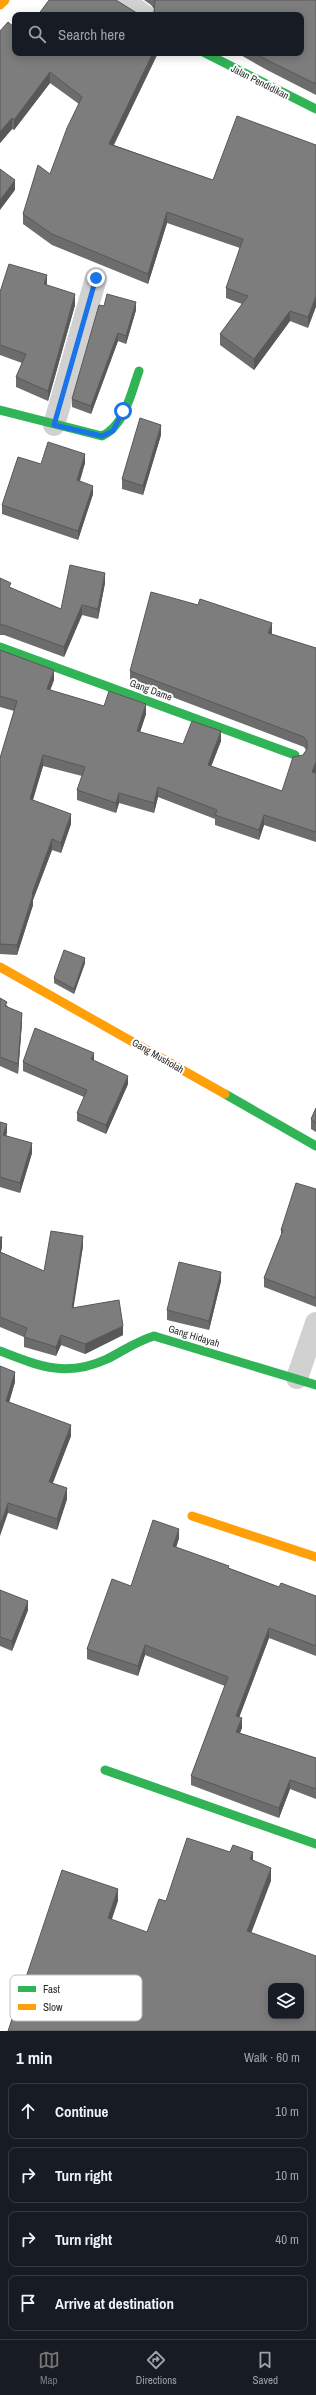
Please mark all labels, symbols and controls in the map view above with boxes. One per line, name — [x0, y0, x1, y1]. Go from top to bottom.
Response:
search box — [12, 12, 304, 56]
icon: search — [26, 23, 48, 45]
text: Search here — [58, 24, 125, 45]
street label: Jalan Pendidikan — [229, 62, 291, 102]
route end — [87, 269, 105, 287]
route start — [114, 402, 132, 420]
street label: Gang Dame — [128, 676, 174, 704]
street label: Gang Musholah — [130, 1036, 186, 1076]
street label: Gang Hidayah — [167, 1322, 221, 1350]
legend — [10, 1975, 142, 2021]
text: Fast — [43, 1982, 61, 1996]
map controls — [268, 1983, 304, 2019]
button: layers — [268, 1983, 304, 2019]
text: Slow — [43, 2000, 63, 2014]
text: 1 min — [16, 2046, 52, 2069]
text: Walk · 60 m — [244, 2049, 300, 2066]
icon: ahead — [17, 2100, 39, 2122]
text: Continue — [55, 2101, 108, 2122]
text: 10 m — [275, 2103, 299, 2120]
icon: right — [17, 2164, 39, 2186]
text: Turn right — [55, 2165, 112, 2186]
text: 10 m — [275, 2167, 299, 2184]
icon: right — [17, 2228, 39, 2250]
text: Turn right — [55, 2229, 112, 2250]
text: 40 m — [275, 2231, 299, 2248]
icon: arrive — [17, 2292, 39, 2314]
text: Arrive at destination — [55, 2293, 174, 2314]
tab: Map — [38, 2349, 60, 2387]
tab: Directions — [136, 2349, 177, 2387]
tab: Saved — [253, 2349, 278, 2387]

